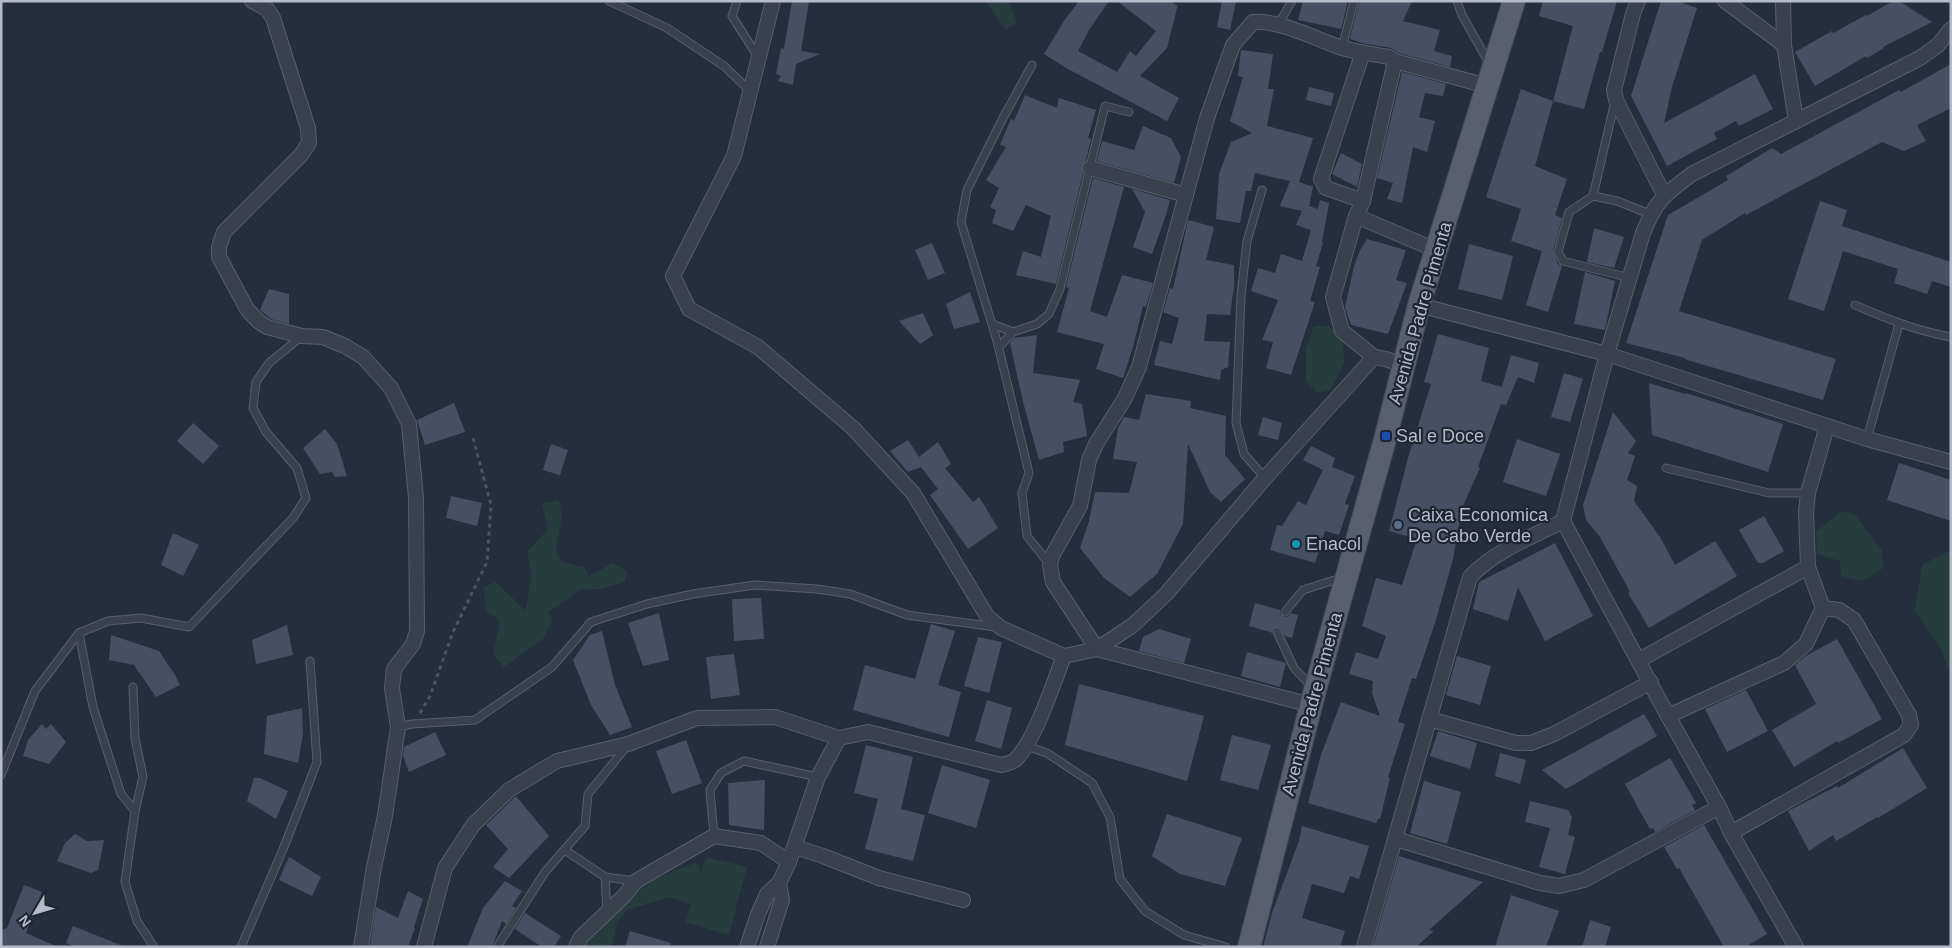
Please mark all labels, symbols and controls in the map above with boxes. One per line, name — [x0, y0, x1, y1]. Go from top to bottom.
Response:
street label: Avenida Padre Pimenta — [1384, 219, 1456, 406]
place label: Sal e Doce — [1396, 426, 1484, 446]
marker: Sal e Doce — [1380, 430, 1392, 442]
place label: Caixa Economica De Cabo Verde — [1408, 505, 1549, 546]
marker: Caixa Economica De Cabo Verde — [1392, 519, 1404, 531]
place label: Enacol — [1306, 534, 1361, 554]
marker: Enacol — [1290, 538, 1302, 550]
street label: Avenida Padre Pimenta — [1278, 609, 1346, 798]
north arrow — [10, 888, 60, 938]
text: N — [15, 912, 34, 930]

